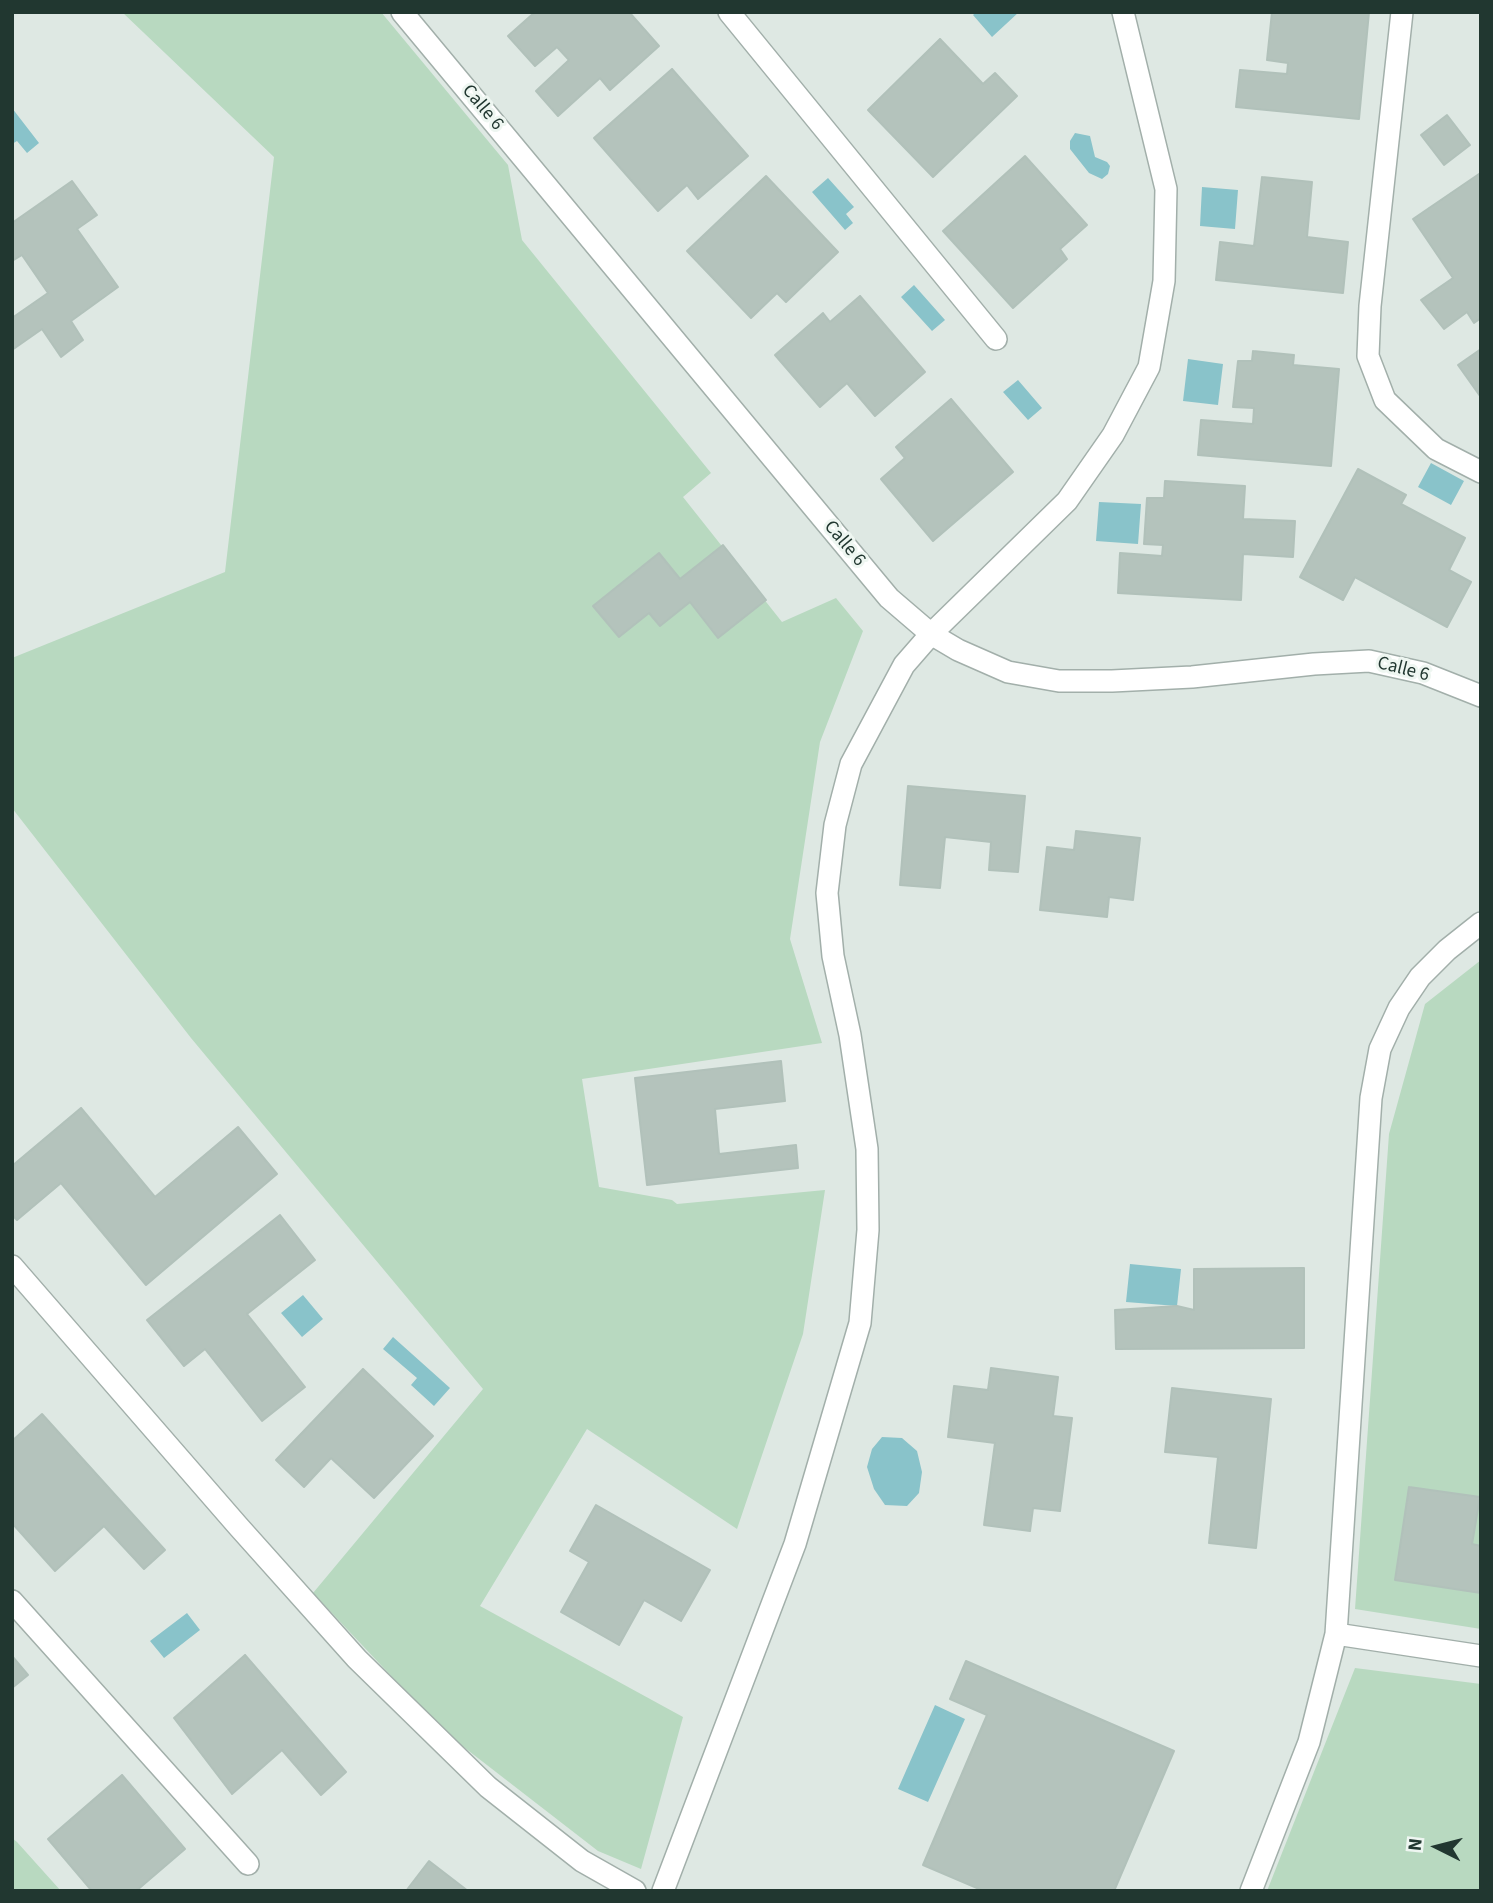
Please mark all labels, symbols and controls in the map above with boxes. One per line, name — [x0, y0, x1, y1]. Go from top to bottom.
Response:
street label: Calle 6 — [456, 80, 508, 136]
street label: Calle 6 — [818, 516, 870, 572]
street label: Calle 6 — [1375, 653, 1431, 687]
north arrow — [1402, 1812, 1472, 1882]
text: N — [1402, 1837, 1430, 1852]

